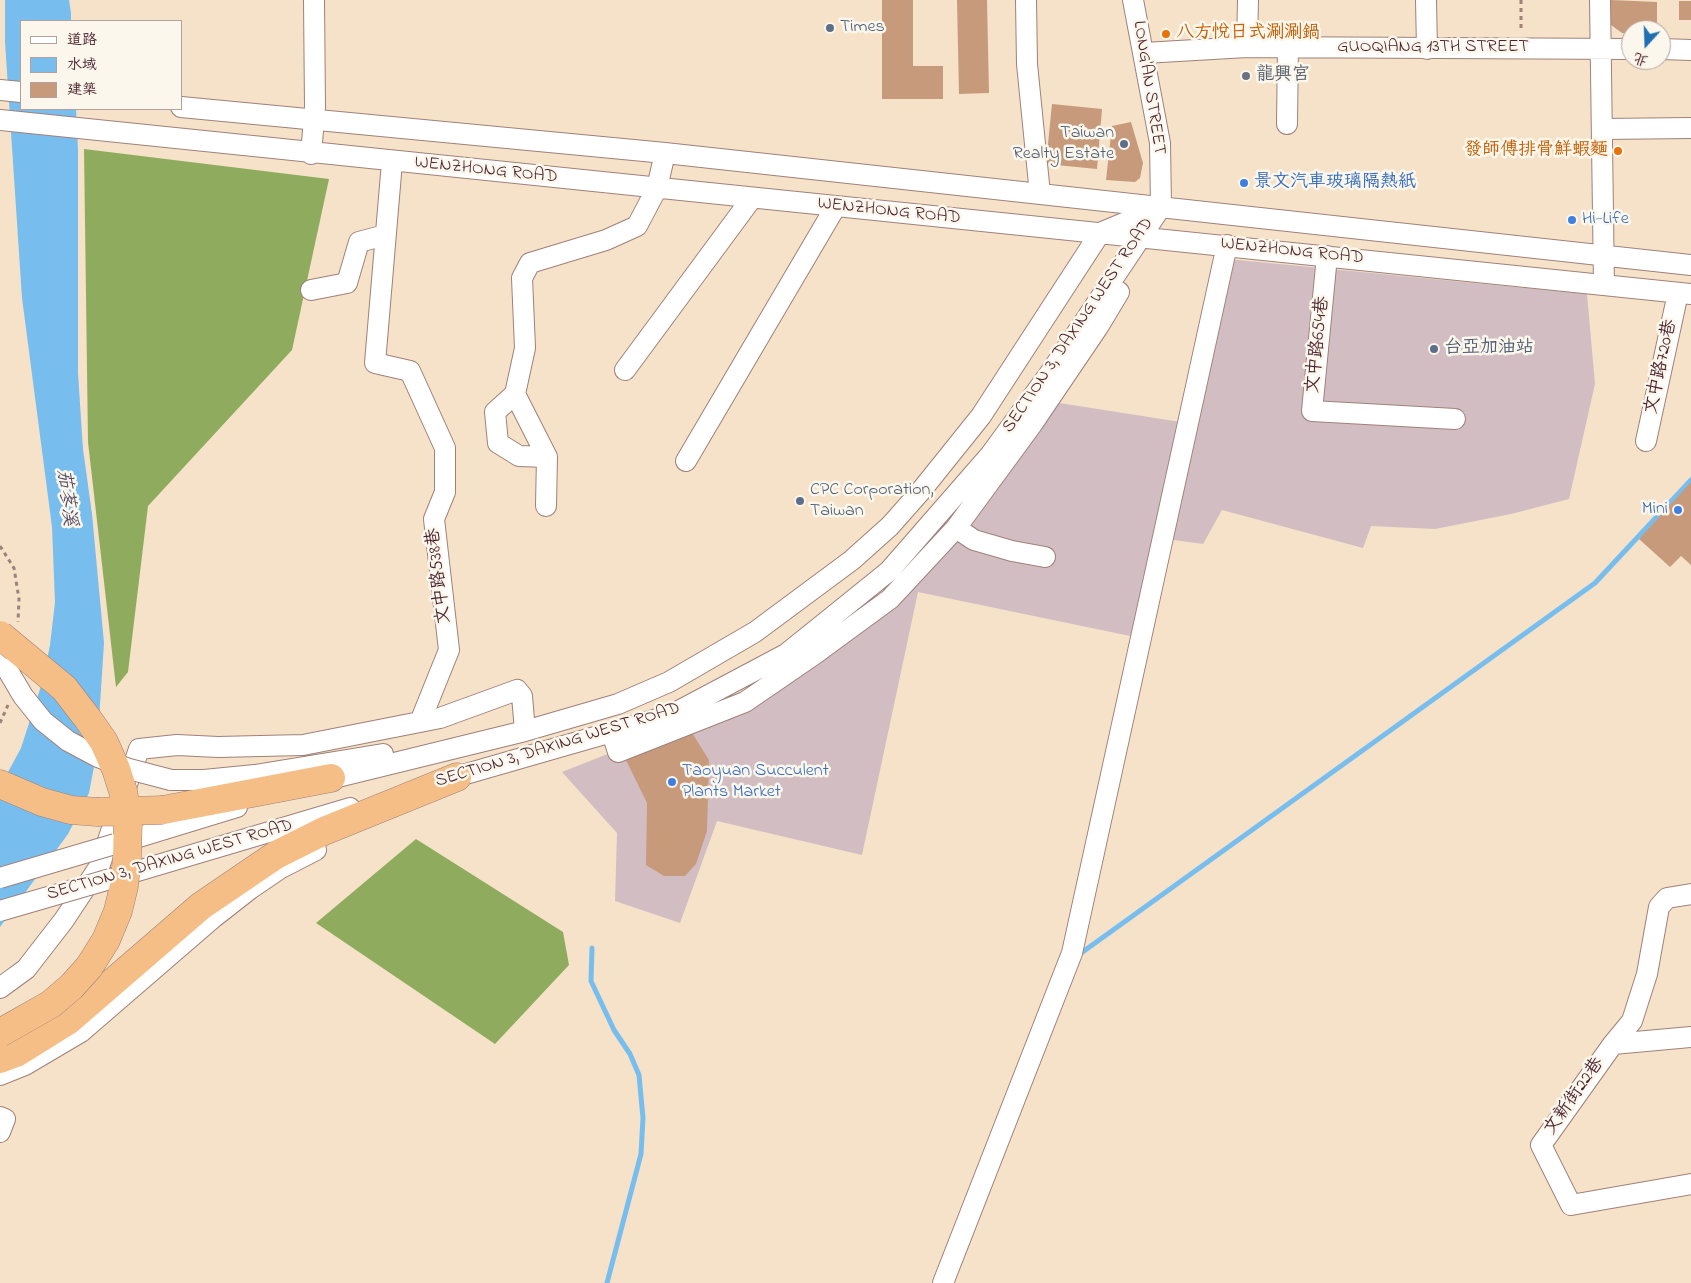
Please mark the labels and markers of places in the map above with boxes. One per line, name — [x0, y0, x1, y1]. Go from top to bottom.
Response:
place label: Times — [840, 17, 885, 39]
marker: Times — [824, 22, 836, 34]
place label: 八方悅日式涮涮鍋 — [1176, 23, 1320, 45]
marker: 八方悅日式涮涮鍋 — [1160, 28, 1172, 40]
place label: 龍興宮 — [1256, 65, 1310, 87]
marker: 龍興宮 — [1240, 70, 1252, 82]
place label: Taiwan Realty Estate — [1013, 123, 1114, 166]
marker: Taiwan Realty Estate — [1118, 138, 1130, 150]
place label: 發師傅排骨鮮蝦麵 — [1464, 140, 1608, 162]
marker: 發師傅排骨鮮蝦麵 — [1612, 145, 1624, 157]
place label: 景文汽車玻璃隔熱紙 — [1254, 172, 1416, 194]
marker: 景文汽車玻璃隔熱紙 — [1238, 177, 1250, 189]
place label: Hi-Life — [1582, 209, 1629, 231]
marker: Hi-Life — [1566, 214, 1578, 226]
place label: 台亞加油站 — [1444, 338, 1534, 360]
marker: 台亞加油站 — [1428, 343, 1440, 355]
place label: CPC Corporation, Taiwan — [810, 480, 933, 522]
marker: CPC Corporation, Taiwan — [794, 495, 806, 507]
place label: Mini — [1642, 499, 1668, 521]
marker: Mini — [1672, 504, 1684, 516]
place label: Taoyuan Succulent Plants Market — [682, 761, 829, 804]
marker: Taoyuan Succulent Plants Market — [666, 776, 678, 788]

